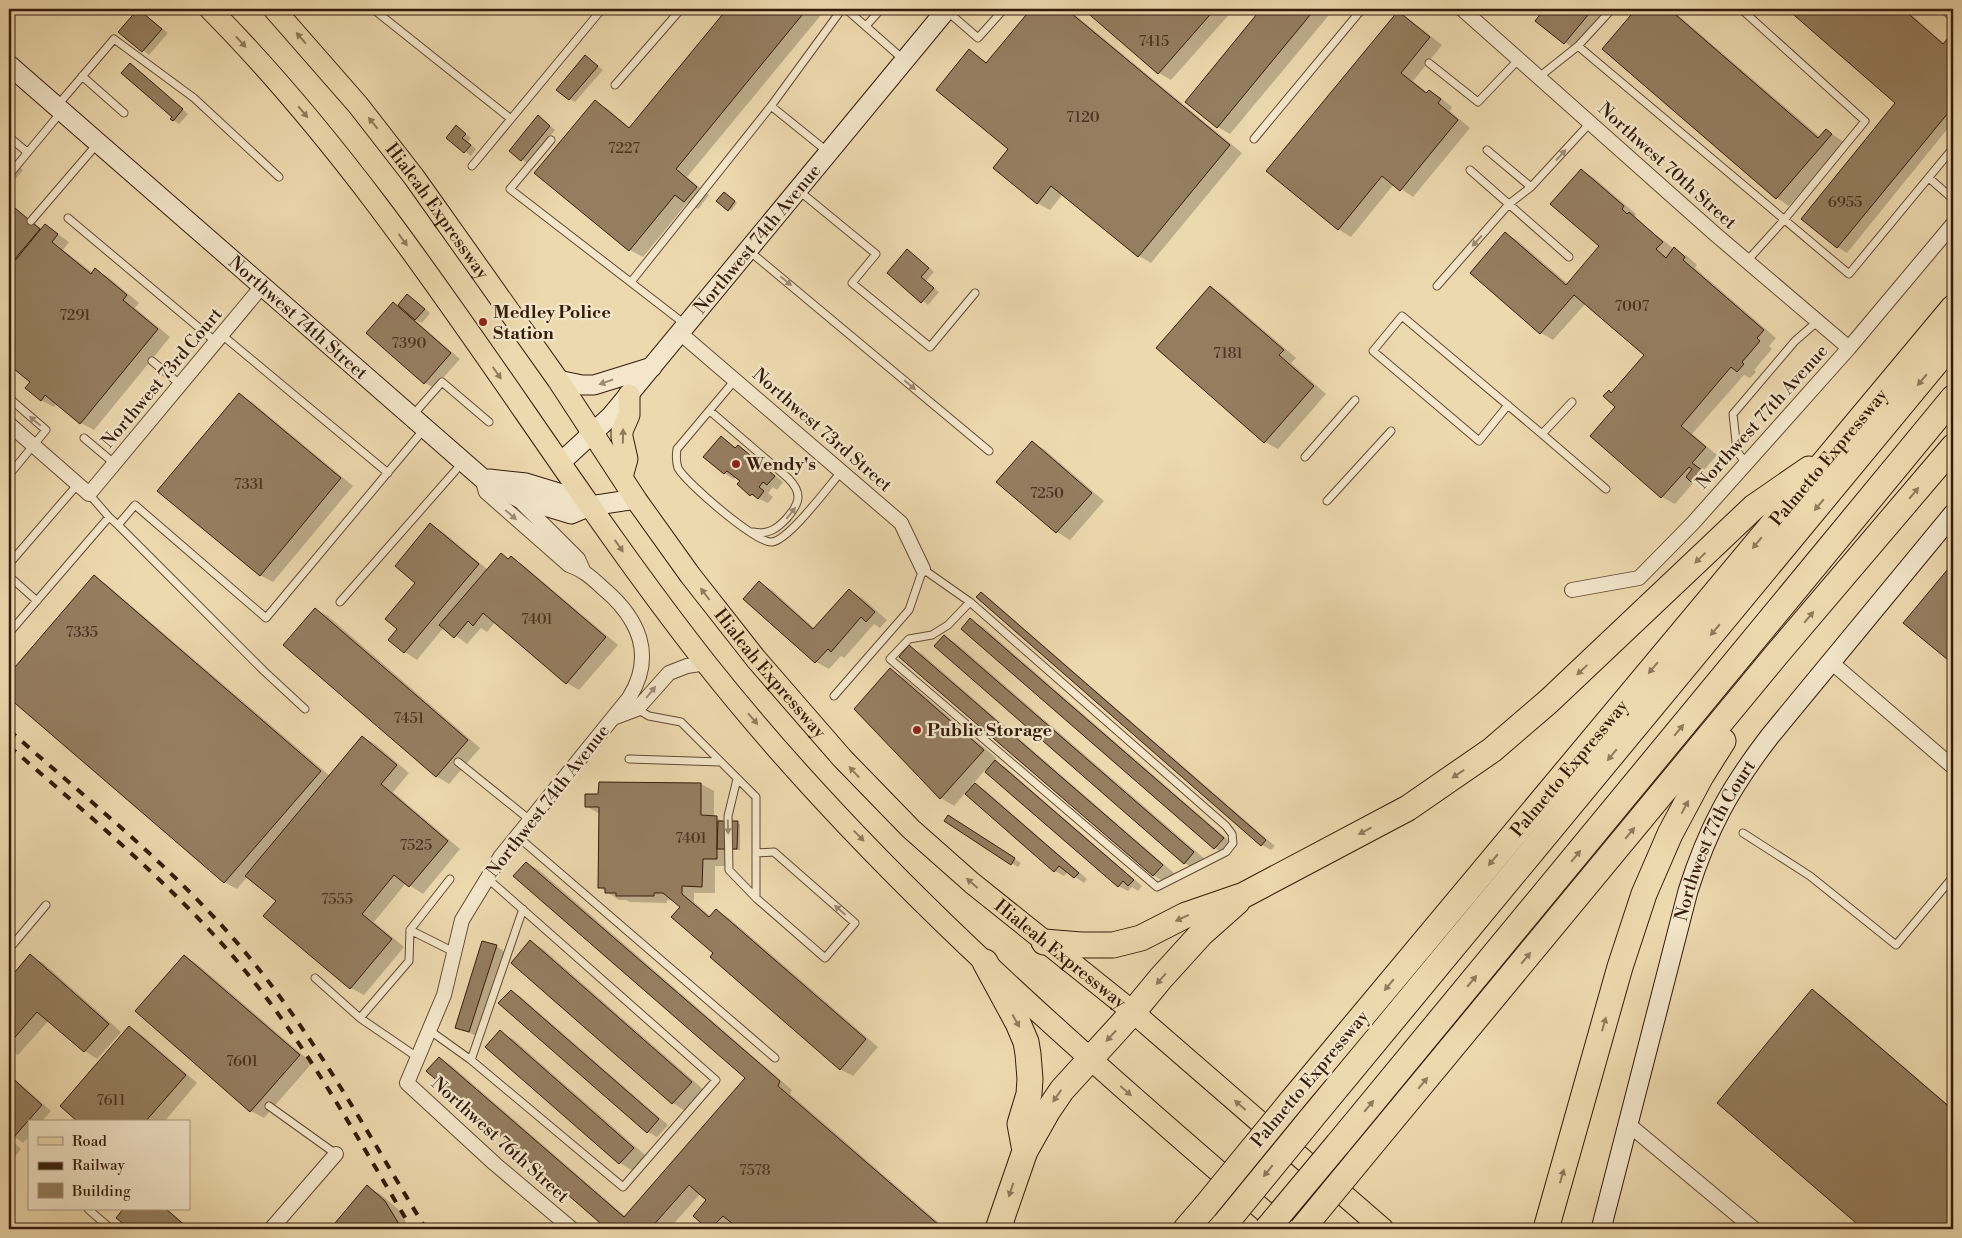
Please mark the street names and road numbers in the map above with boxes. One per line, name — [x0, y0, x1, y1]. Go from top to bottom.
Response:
street label: Northwest 70th Street — [1593, 98, 1742, 235]
street label: Hialeah Expressway — [380, 138, 494, 284]
street label: Northwest 74th Avenue — [689, 159, 826, 319]
street label: Northwest 74th Street — [224, 251, 373, 385]
street label: Northwest 73rd Court — [97, 303, 228, 453]
street label: Northwest 77th Avenue — [1691, 340, 1833, 494]
street label: Northwest 73rd Street — [747, 363, 897, 497]
street label: Palmetto Expressway — [1765, 383, 1893, 531]
street label: Hialeah Expressway — [709, 604, 831, 743]
street label: Palmetto Expressway — [1505, 695, 1633, 842]
street label: Northwest 74th Avenue — [481, 720, 615, 882]
street label: Northwest 77th Court — [1669, 755, 1761, 923]
street label: Hialeah Expressway — [990, 894, 1131, 1014]
street label: Palmetto Expressway — [1246, 1006, 1374, 1152]
street label: Northwest 76th Street — [426, 1072, 574, 1208]

